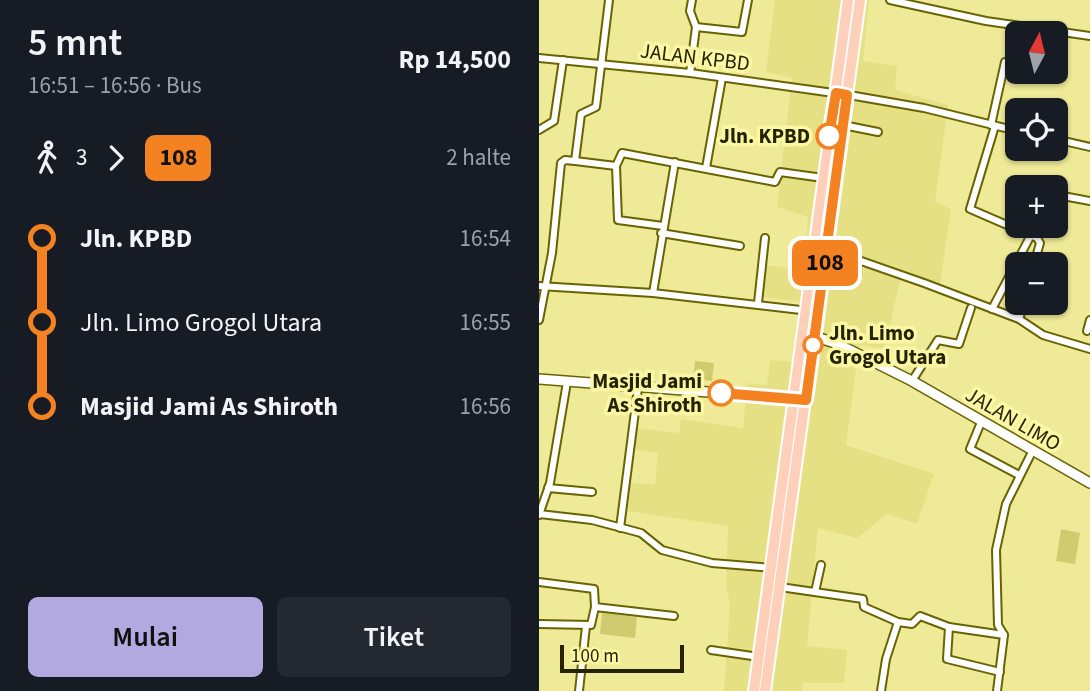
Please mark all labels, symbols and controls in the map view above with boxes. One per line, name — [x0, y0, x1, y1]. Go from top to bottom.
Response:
text: 5 mnt — [28, 16, 122, 70]
north arrow — [1005, 21, 1067, 84]
map controls — [1005, 21, 1068, 315]
street label: JALAN KPBD — [638, 35, 752, 79]
text: Rp 14,500 — [399, 41, 511, 78]
text: 16:51 – 16:56 · Bus — [28, 69, 202, 102]
button: locate — [1005, 98, 1068, 161]
place label: Jln. KPBD — [719, 121, 810, 151]
marker: Jln. KPBD — [816, 123, 842, 149]
icon: walk — [28, 139, 66, 177]
icon: forward — [97, 139, 135, 177]
text: 108 — [159, 140, 197, 175]
text: 3 — [76, 141, 87, 174]
text: 2 halte — [446, 141, 511, 174]
button: + — [1005, 175, 1068, 238]
text: Jln. KPBD — [80, 220, 192, 257]
text: 16:54 — [460, 222, 511, 255]
line badge: 108 — [785, 240, 865, 286]
text: 108 — [806, 245, 844, 280]
button: − — [1005, 252, 1068, 315]
text: Jln. Limo Grogol Utara — [80, 304, 322, 341]
text: 16:55 — [460, 306, 511, 339]
place label: Jln. Limo Grogol Utara — [829, 318, 946, 372]
marker: Jln. Limo Grogol Utara — [803, 335, 823, 355]
place label: Masjid Jami As Shiroth — [592, 366, 702, 420]
marker: Masjid Jami As Shiroth — [708, 380, 734, 406]
street label: JALAN LIMO — [960, 380, 1066, 458]
text: Masjid Jami As Shiroth — [80, 388, 338, 425]
text: 16:56 — [460, 390, 511, 423]
button: Mulai — [28, 597, 263, 677]
button: Tiket — [277, 597, 511, 677]
scale bar — [560, 642, 684, 674]
text: 100 m — [571, 643, 619, 670]

